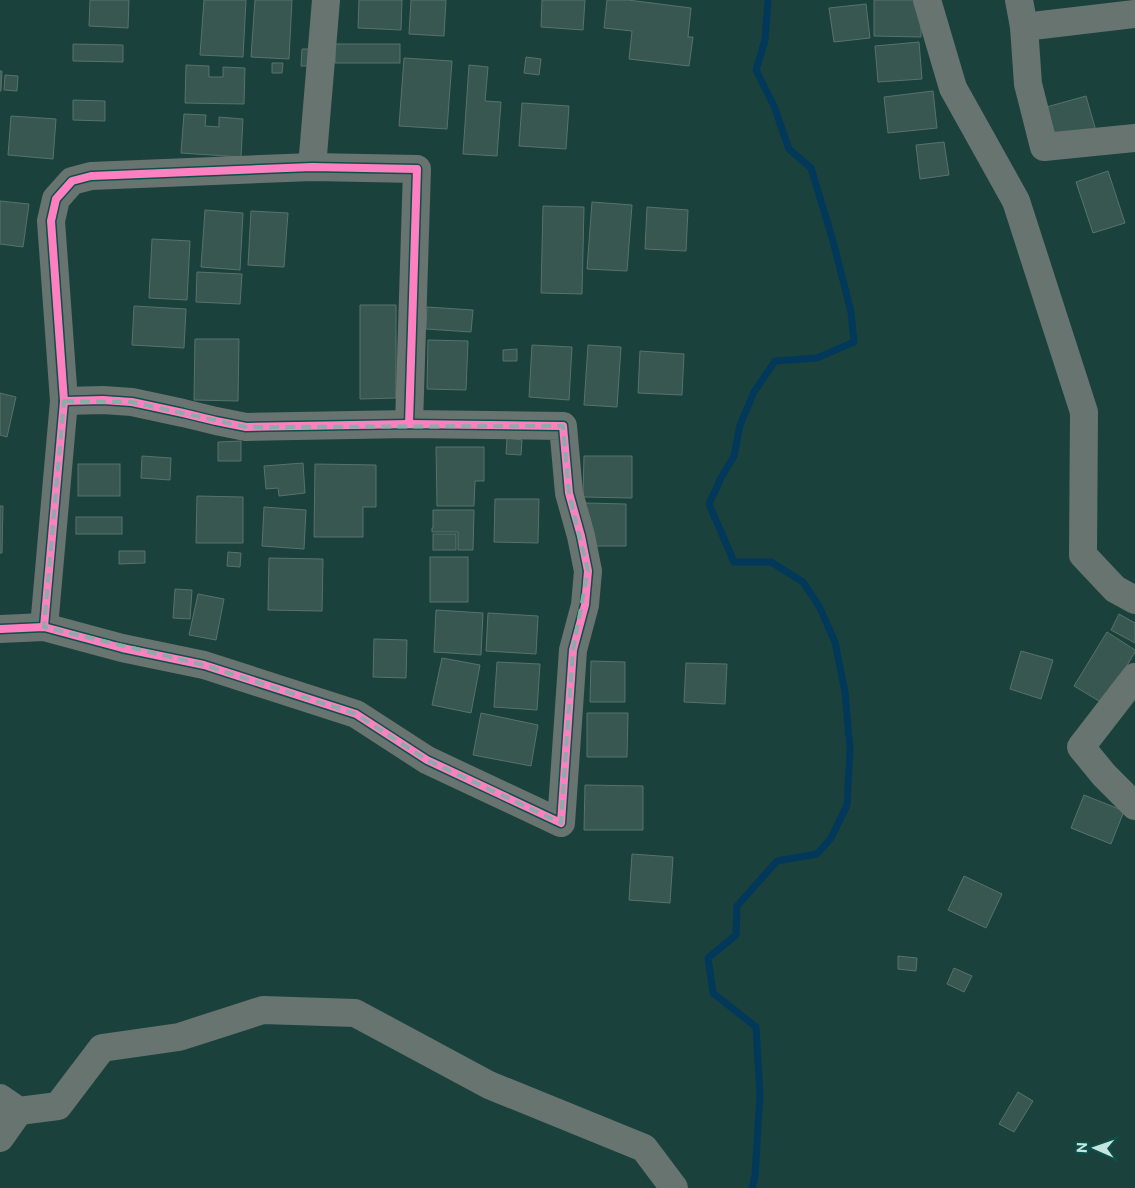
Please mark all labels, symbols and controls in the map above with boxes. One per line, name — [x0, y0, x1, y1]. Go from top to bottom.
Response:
north arrow — [1070, 1123, 1120, 1173]
text: N — [1074, 1142, 1090, 1153]

